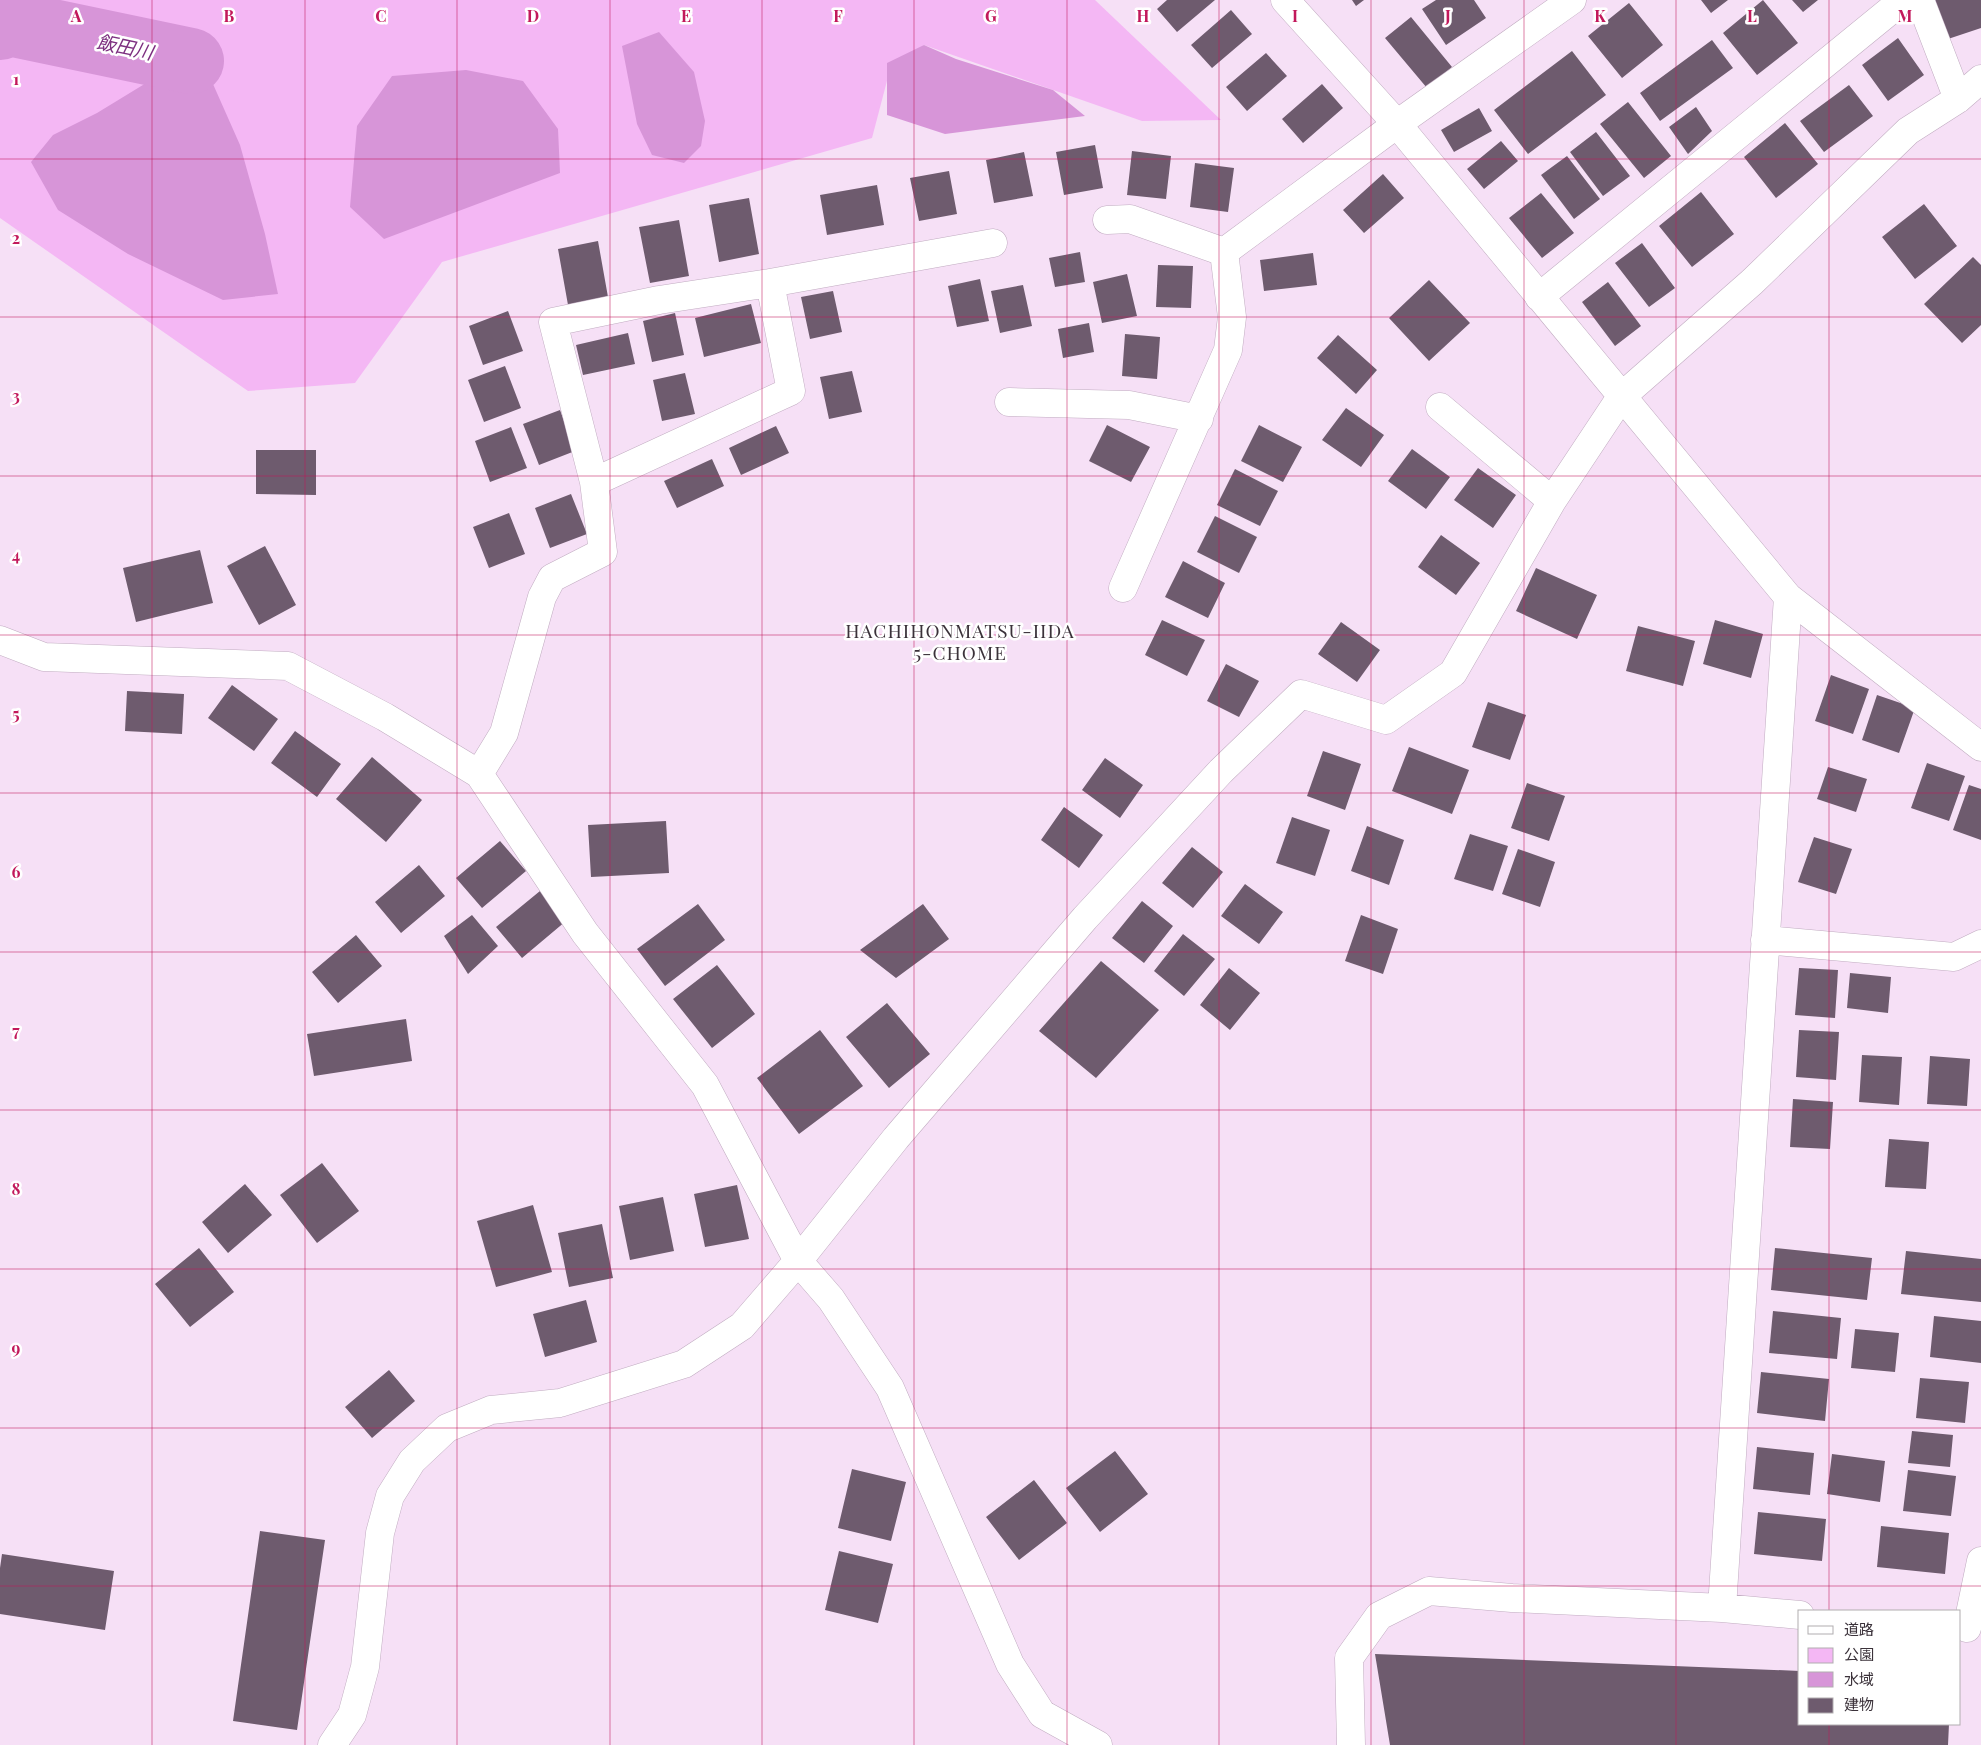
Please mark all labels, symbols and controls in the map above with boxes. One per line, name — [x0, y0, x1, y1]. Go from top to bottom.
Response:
text: A — [70, 5, 82, 26]
text: B — [224, 5, 235, 26]
text: C — [375, 5, 387, 26]
text: D — [527, 5, 539, 26]
text: E — [681, 5, 691, 26]
text: F — [833, 5, 843, 26]
text: G — [985, 5, 997, 26]
text: H — [1137, 5, 1150, 26]
text: I — [1292, 5, 1298, 26]
text: J — [1444, 5, 1451, 26]
text: K — [1594, 5, 1606, 26]
text: L — [1747, 5, 1757, 26]
text: M — [1898, 5, 1913, 26]
water label: 飯田川 — [95, 27, 158, 65]
text: 1 — [13, 68, 19, 89]
text: 2 — [12, 227, 20, 248]
text: 3 — [12, 385, 20, 406]
text: 4 — [12, 544, 20, 565]
district label: HACHIHONMATSU-IIDA 5-CHOME — [845, 617, 1075, 665]
text: 5 — [12, 703, 20, 724]
text: 6 — [12, 861, 21, 882]
text: 7 — [12, 1020, 20, 1041]
text: 8 — [12, 1178, 21, 1199]
text: 9 — [12, 1337, 21, 1358]
legend — [1798, 1610, 1961, 1725]
text: 道路 — [1844, 1619, 1874, 1639]
text: 公園 — [1844, 1644, 1874, 1664]
text: 水域 — [1844, 1669, 1874, 1689]
text: 建物 — [1844, 1694, 1874, 1714]

